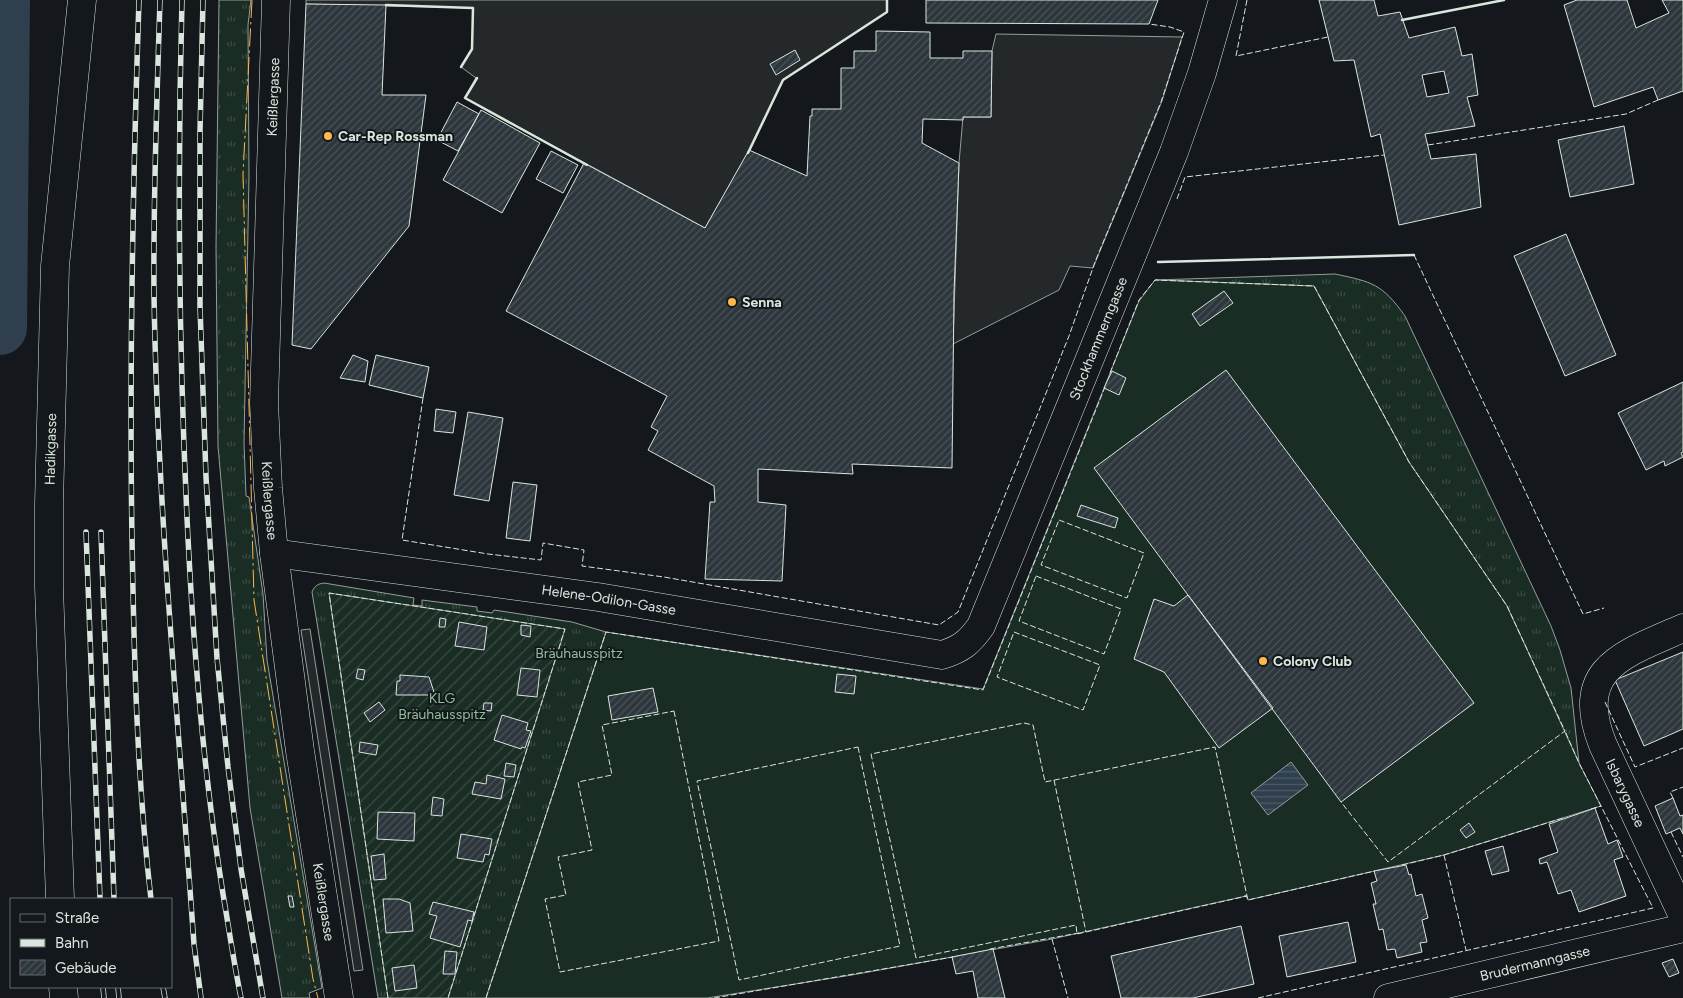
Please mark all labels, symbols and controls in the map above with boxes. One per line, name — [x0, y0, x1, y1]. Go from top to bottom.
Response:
street label: Keißlergasse — [264, 57, 283, 137]
place label: Car-Rep Rossman — [338, 128, 453, 145]
marker: Car-Rep Rossman — [322, 130, 334, 142]
street label: Stockhammerngasse — [1066, 274, 1131, 403]
place label: Senna — [742, 294, 782, 311]
marker: Senna — [726, 296, 738, 308]
street label: Hadikgasse — [41, 413, 60, 485]
street label: Keißlergasse — [258, 461, 281, 541]
street label: Helene-Odilon-Gasse — [540, 581, 678, 619]
park label: Bräuhausspitz — [535, 645, 623, 662]
place label: Colony Club — [1273, 653, 1352, 670]
marker: Colony Club — [1257, 655, 1269, 667]
park label: KLG Bräuhausspitz — [398, 690, 486, 723]
street label: Isbarygasse — [1602, 756, 1648, 830]
street label: Keißlergasse — [309, 862, 338, 943]
legend — [10, 898, 172, 988]
text: Straße — [55, 909, 99, 927]
text: Bahn — [55, 934, 89, 952]
street label: Brudermanngasse — [1478, 942, 1592, 985]
text: Gebäude — [55, 959, 116, 977]

